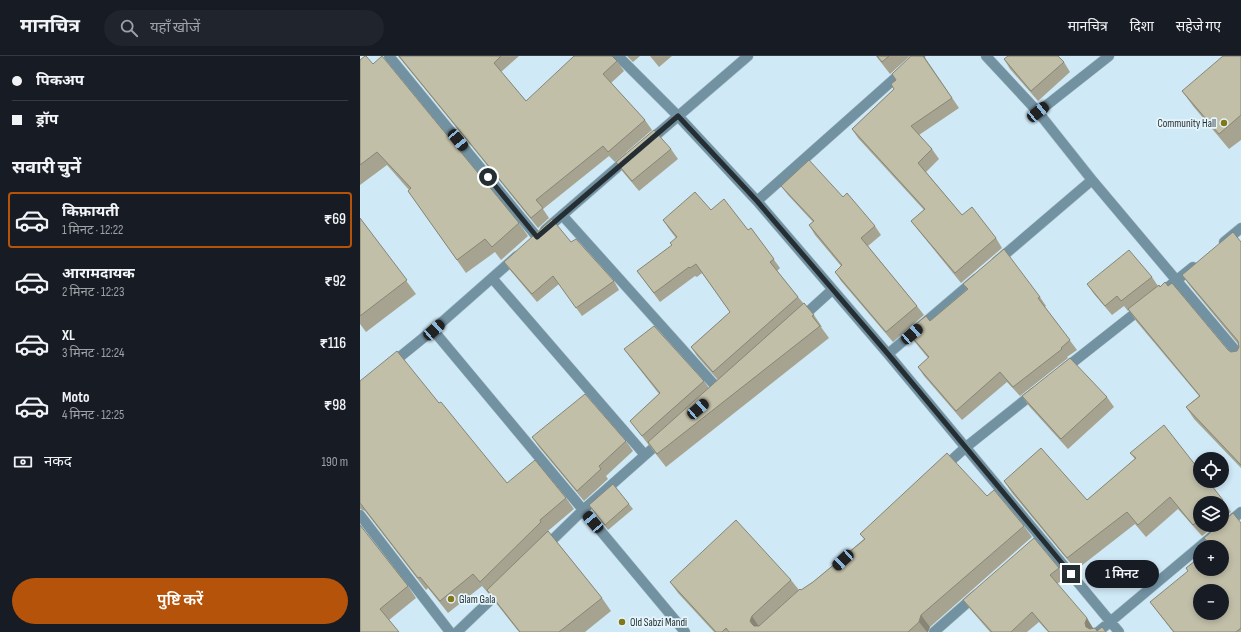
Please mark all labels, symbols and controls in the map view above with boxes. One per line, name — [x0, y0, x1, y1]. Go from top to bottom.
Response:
search box — [104, 10, 384, 46]
text: मानचित्र — [20, 15, 80, 38]
icon: search — [118, 17, 140, 39]
text: यहाँ खोजें — [150, 18, 200, 37]
text: मानचित्र — [1068, 18, 1108, 35]
text: दिशा — [1130, 18, 1154, 35]
text: सहेजे गए — [1176, 18, 1221, 35]
text: पिकअप — [36, 71, 84, 90]
car — [1025, 100, 1051, 124]
text: ड्रॉप — [36, 110, 58, 129]
place label: Community Hall — [1157, 117, 1216, 130]
marker: Community Hall — [1219, 118, 1229, 128]
car — [446, 127, 470, 153]
text: सवारी चुनें — [12, 157, 81, 178]
route start — [479, 168, 497, 186]
icon: car — [14, 202, 50, 238]
text: किफ़ायती — [62, 202, 119, 221]
text: ₹69 — [324, 210, 346, 229]
text: 1 मिनट · 12:22 — [62, 222, 123, 238]
icon: car — [14, 264, 50, 300]
text: आरामदायक — [62, 264, 135, 283]
text: ₹92 — [324, 272, 346, 291]
text: 2 मिनट · 12:23 — [62, 284, 124, 300]
car — [421, 318, 447, 342]
car — [899, 322, 925, 346]
icon: car — [14, 326, 50, 362]
text: XL — [62, 326, 75, 345]
text: ₹116 — [319, 334, 346, 353]
text: 3 मिनट · 12:24 — [62, 345, 124, 361]
icon: car — [14, 388, 50, 424]
text: Moto — [62, 388, 89, 407]
text: ₹98 — [324, 396, 346, 415]
car — [685, 397, 711, 421]
text: 4 मिनट · 12:25 — [62, 407, 124, 423]
icon: cash — [12, 451, 34, 473]
text: नकद — [44, 452, 72, 471]
map controls — [1193, 452, 1229, 620]
button: locate — [1193, 452, 1229, 488]
text: 190 m — [321, 454, 348, 470]
button: layers — [1193, 496, 1229, 532]
car — [581, 509, 605, 535]
button: + — [1193, 540, 1229, 576]
car — [830, 547, 856, 573]
callout: 1 मिनट — [1085, 560, 1159, 588]
route end — [1062, 565, 1080, 583]
text: 1 मिनट — [1105, 566, 1139, 582]
button: पुष्टि करें — [12, 578, 348, 624]
button: − — [1193, 584, 1229, 620]
place label: Glam Gala — [459, 593, 496, 606]
marker: Glam Gala — [446, 594, 456, 604]
place label: Old Sabzi Mandi — [630, 616, 687, 629]
marker: Old Sabzi Mandi — [617, 617, 627, 627]

